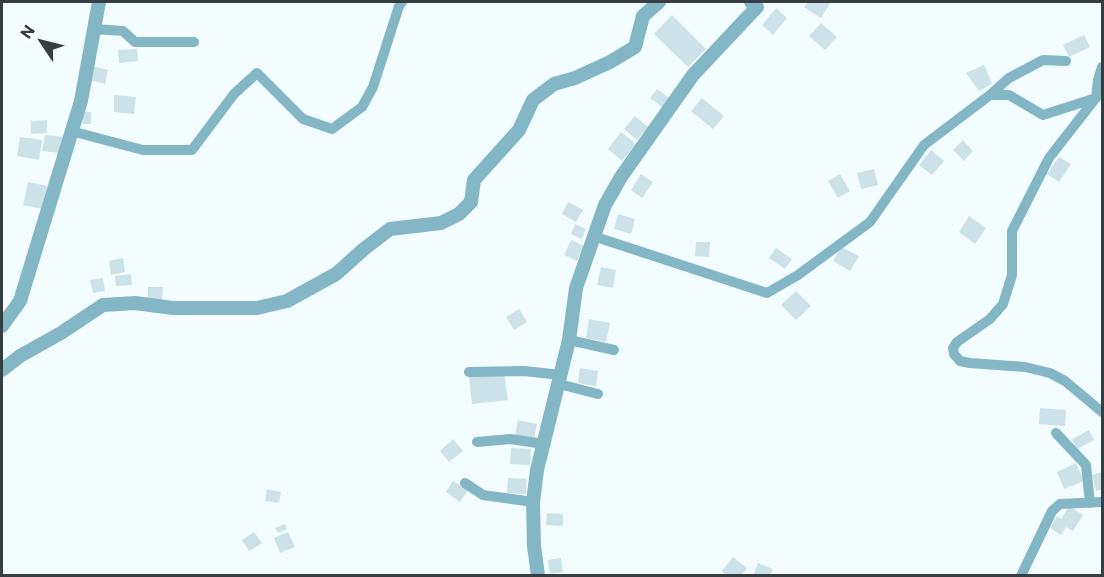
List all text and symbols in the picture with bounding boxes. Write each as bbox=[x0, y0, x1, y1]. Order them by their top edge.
north arrow bbox=[12, 12, 72, 72]
text: N bbox=[16, 21, 38, 42]

